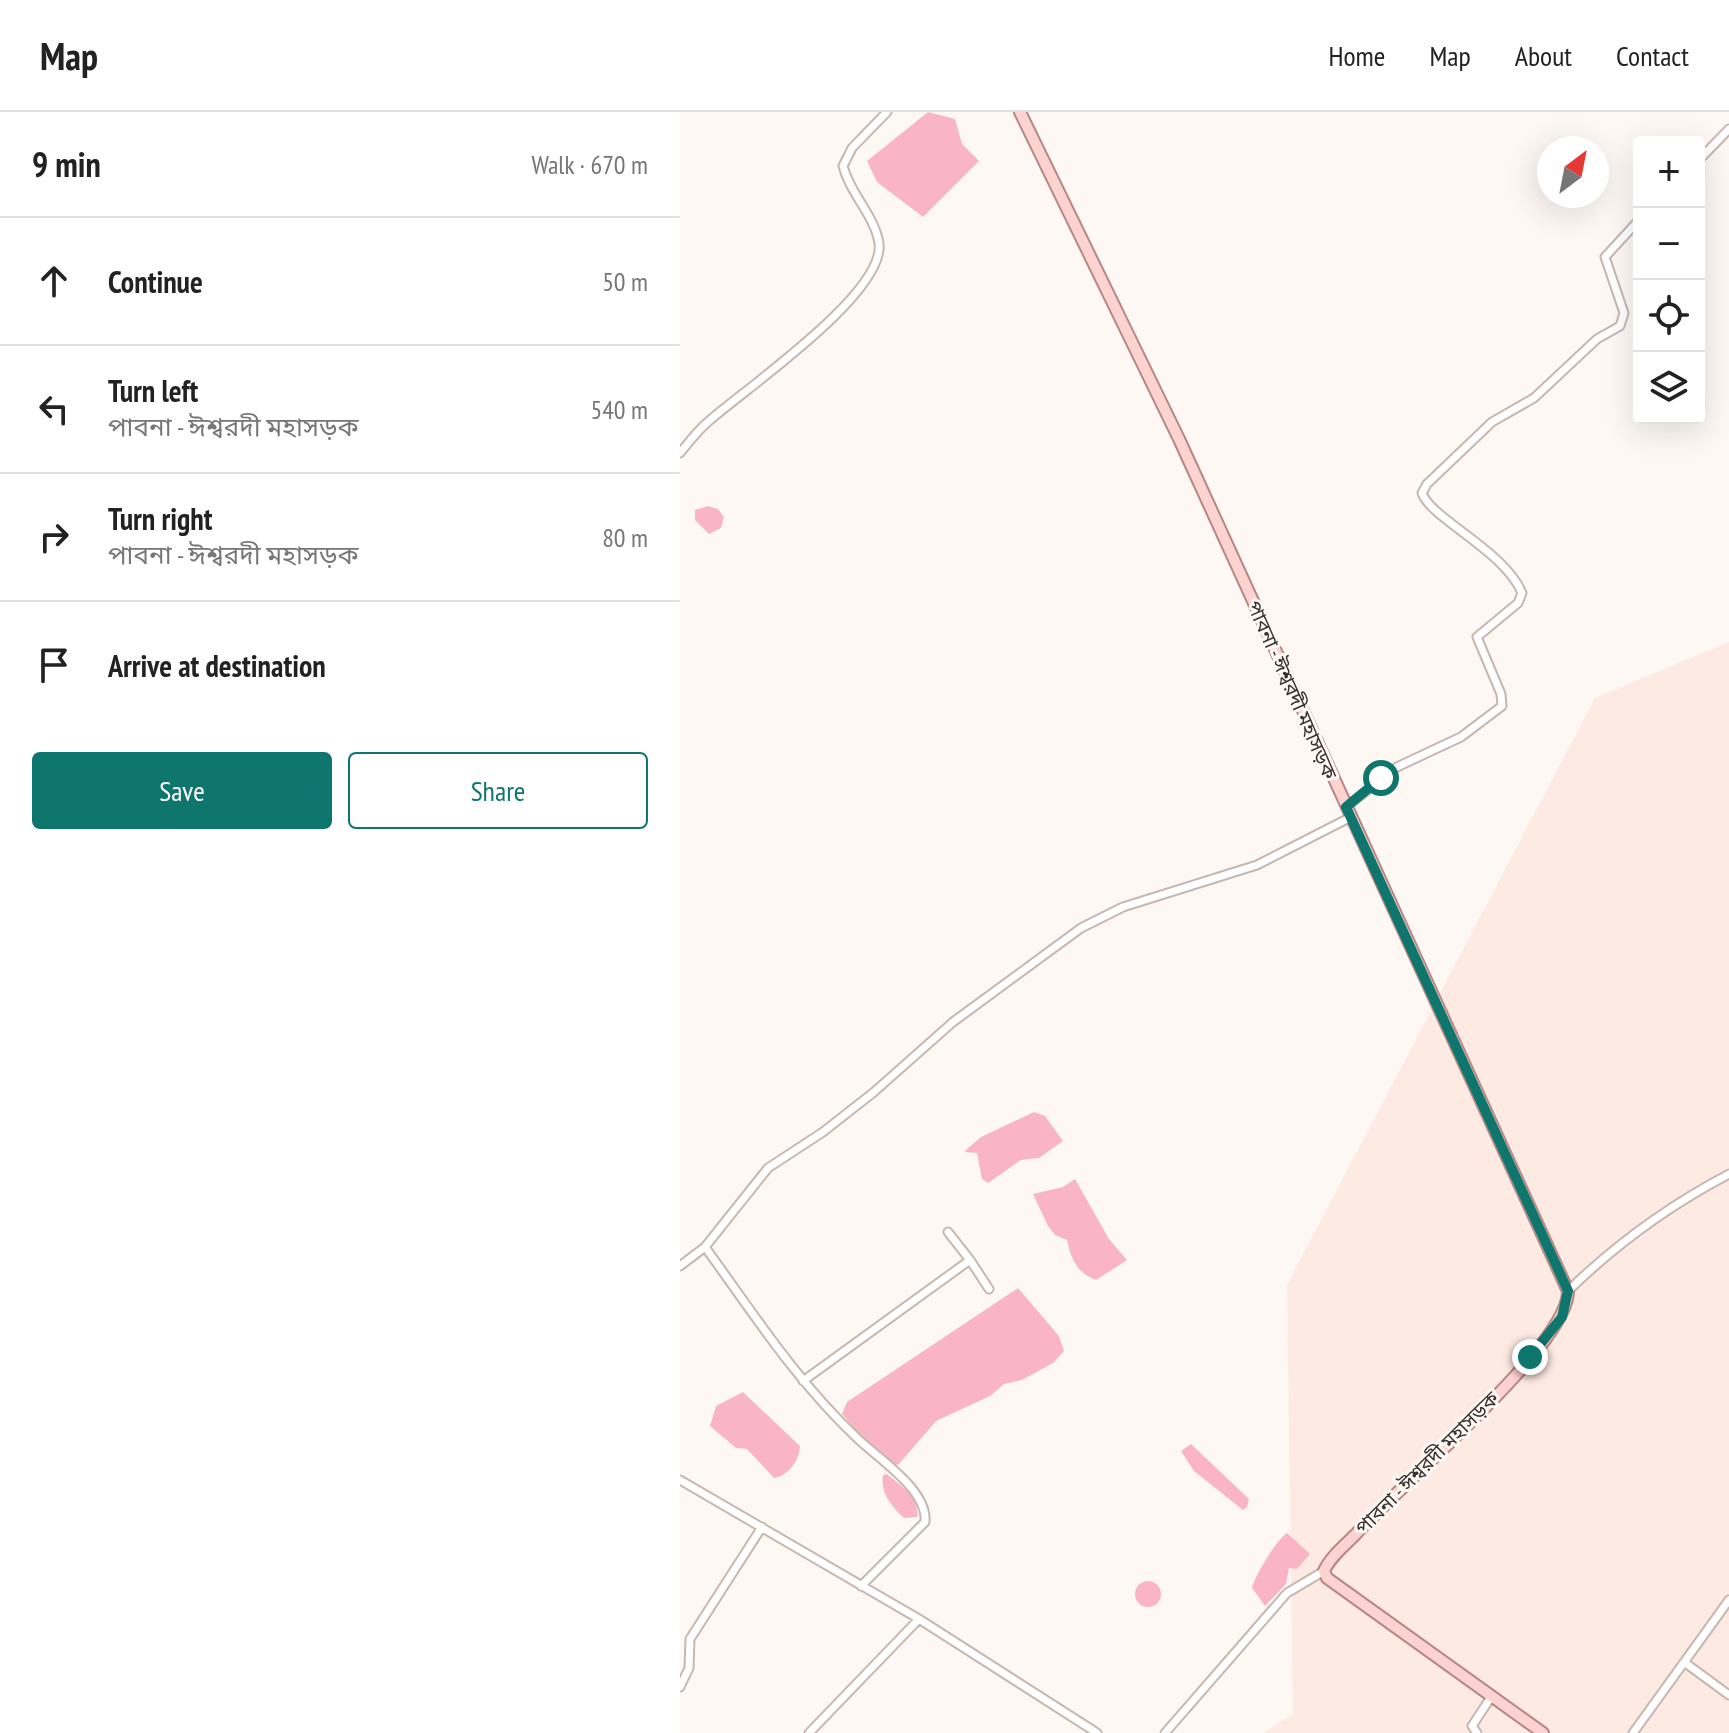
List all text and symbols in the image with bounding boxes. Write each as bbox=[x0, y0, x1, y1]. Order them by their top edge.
text: Map bbox=[40, 31, 98, 80]
text: Home bbox=[1329, 37, 1385, 74]
text: Map bbox=[1429, 37, 1471, 74]
text: About bbox=[1515, 37, 1572, 74]
text: Contact bbox=[1616, 37, 1689, 74]
north arrow bbox=[1537, 136, 1609, 208]
map controls bbox=[1633, 136, 1705, 424]
button: + bbox=[1633, 136, 1705, 208]
text: 9 min bbox=[32, 142, 101, 186]
text: Walk · 670 m bbox=[531, 148, 648, 181]
button: − bbox=[1633, 208, 1705, 280]
icon: ahead bbox=[32, 259, 76, 303]
text: Continue bbox=[108, 262, 203, 301]
text: 50 m bbox=[602, 265, 648, 298]
button: locate bbox=[1633, 280, 1705, 352]
button: layers bbox=[1633, 352, 1705, 424]
text: Turn left bbox=[108, 371, 198, 410]
icon: left bbox=[32, 387, 76, 431]
text: 540 m bbox=[590, 393, 648, 426]
text: পাবনা - ঈশ্বরদী মহাসড়ক bbox=[108, 410, 359, 443]
text: Turn right bbox=[108, 499, 212, 538]
icon: right bbox=[32, 515, 76, 559]
text: 80 m bbox=[602, 521, 648, 554]
text: পাবনা - ঈশ্বরদী মহাসড়ক bbox=[108, 538, 359, 571]
street label: পাবনা - ঈশ্বরদী মহাসড়ক bbox=[1241, 597, 1343, 784]
icon: arrive bbox=[32, 643, 76, 687]
text: Arrive at destination bbox=[108, 646, 326, 685]
button: Save bbox=[32, 752, 332, 829]
button: Share bbox=[348, 752, 648, 829]
route start bbox=[1363, 760, 1399, 796]
route end bbox=[1512, 1339, 1548, 1375]
street label: পাবনা - ঈশ্বরদী মহাসড়ক bbox=[1350, 1385, 1505, 1540]

